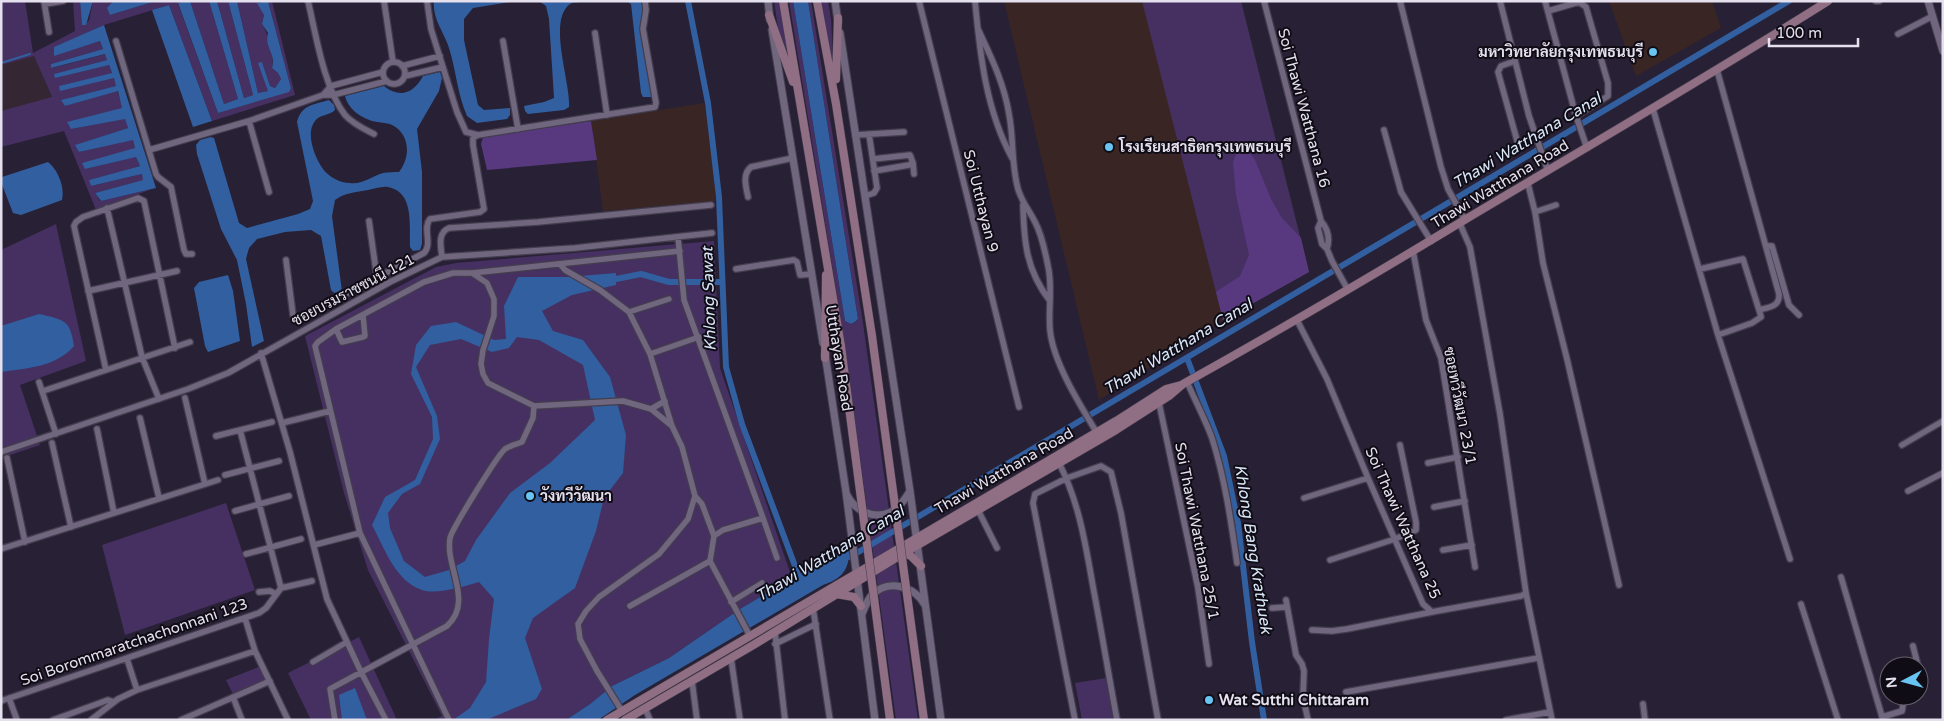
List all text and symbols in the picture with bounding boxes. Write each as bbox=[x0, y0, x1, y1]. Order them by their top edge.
scale bar bbox=[1769, 15, 1858, 47]
text: 100 m bbox=[1776, 24, 1822, 42]
street label: Soi Thawi Watthana 16 bbox=[1274, 26, 1334, 190]
place label: มหาวิทยาลัยกรุงเทพธนบุรี bbox=[1478, 42, 1644, 63]
marker: มหาวิทยาลัยกรุงเทพธนบุรี bbox=[1647, 46, 1659, 58]
water label: Thawi Watthana Canal bbox=[1449, 88, 1607, 193]
place label: โรงเรียนสาธิตกรุงเทพธนบุรี bbox=[1118, 136, 1292, 158]
street label: Thawi Watthana Road bbox=[1428, 136, 1572, 232]
marker: โรงเรียนสาธิตกรุงเทพธนบุรี bbox=[1103, 141, 1115, 153]
street label: Soi Utthayan 9 bbox=[960, 148, 1002, 254]
water label: Khlong Sawat bbox=[697, 245, 721, 352]
street label: ซอยบรมราชชนนี 121 bbox=[288, 249, 418, 330]
water label: Thawi Watthana Canal bbox=[1100, 294, 1258, 399]
street label: Utthayan Road bbox=[822, 304, 856, 412]
street label: ซอยทวีวัฒนา 23/1 bbox=[1440, 345, 1481, 467]
street label: Thawi Watthana Road bbox=[932, 424, 1076, 518]
street label: Soi Thawi Watthana 25/1 bbox=[1171, 441, 1223, 621]
street label: Soi Thawi Watthana 25 bbox=[1361, 444, 1445, 602]
water label: Khlong Bang Krathuek bbox=[1230, 463, 1276, 636]
place label: วังทวีวัฒนา bbox=[540, 486, 612, 505]
marker: วังทวีวัฒนา bbox=[524, 490, 536, 502]
water label: Thawi Watthana Canal bbox=[752, 501, 910, 606]
street label: Soi Borommaratchachonnani 123 bbox=[18, 595, 250, 689]
north arrow bbox=[1879, 656, 1929, 706]
text: N bbox=[1883, 676, 1901, 689]
place label: Wat Sutthi Chittaram bbox=[1219, 691, 1369, 709]
marker: Wat Sutthi Chittaram bbox=[1203, 694, 1215, 706]

